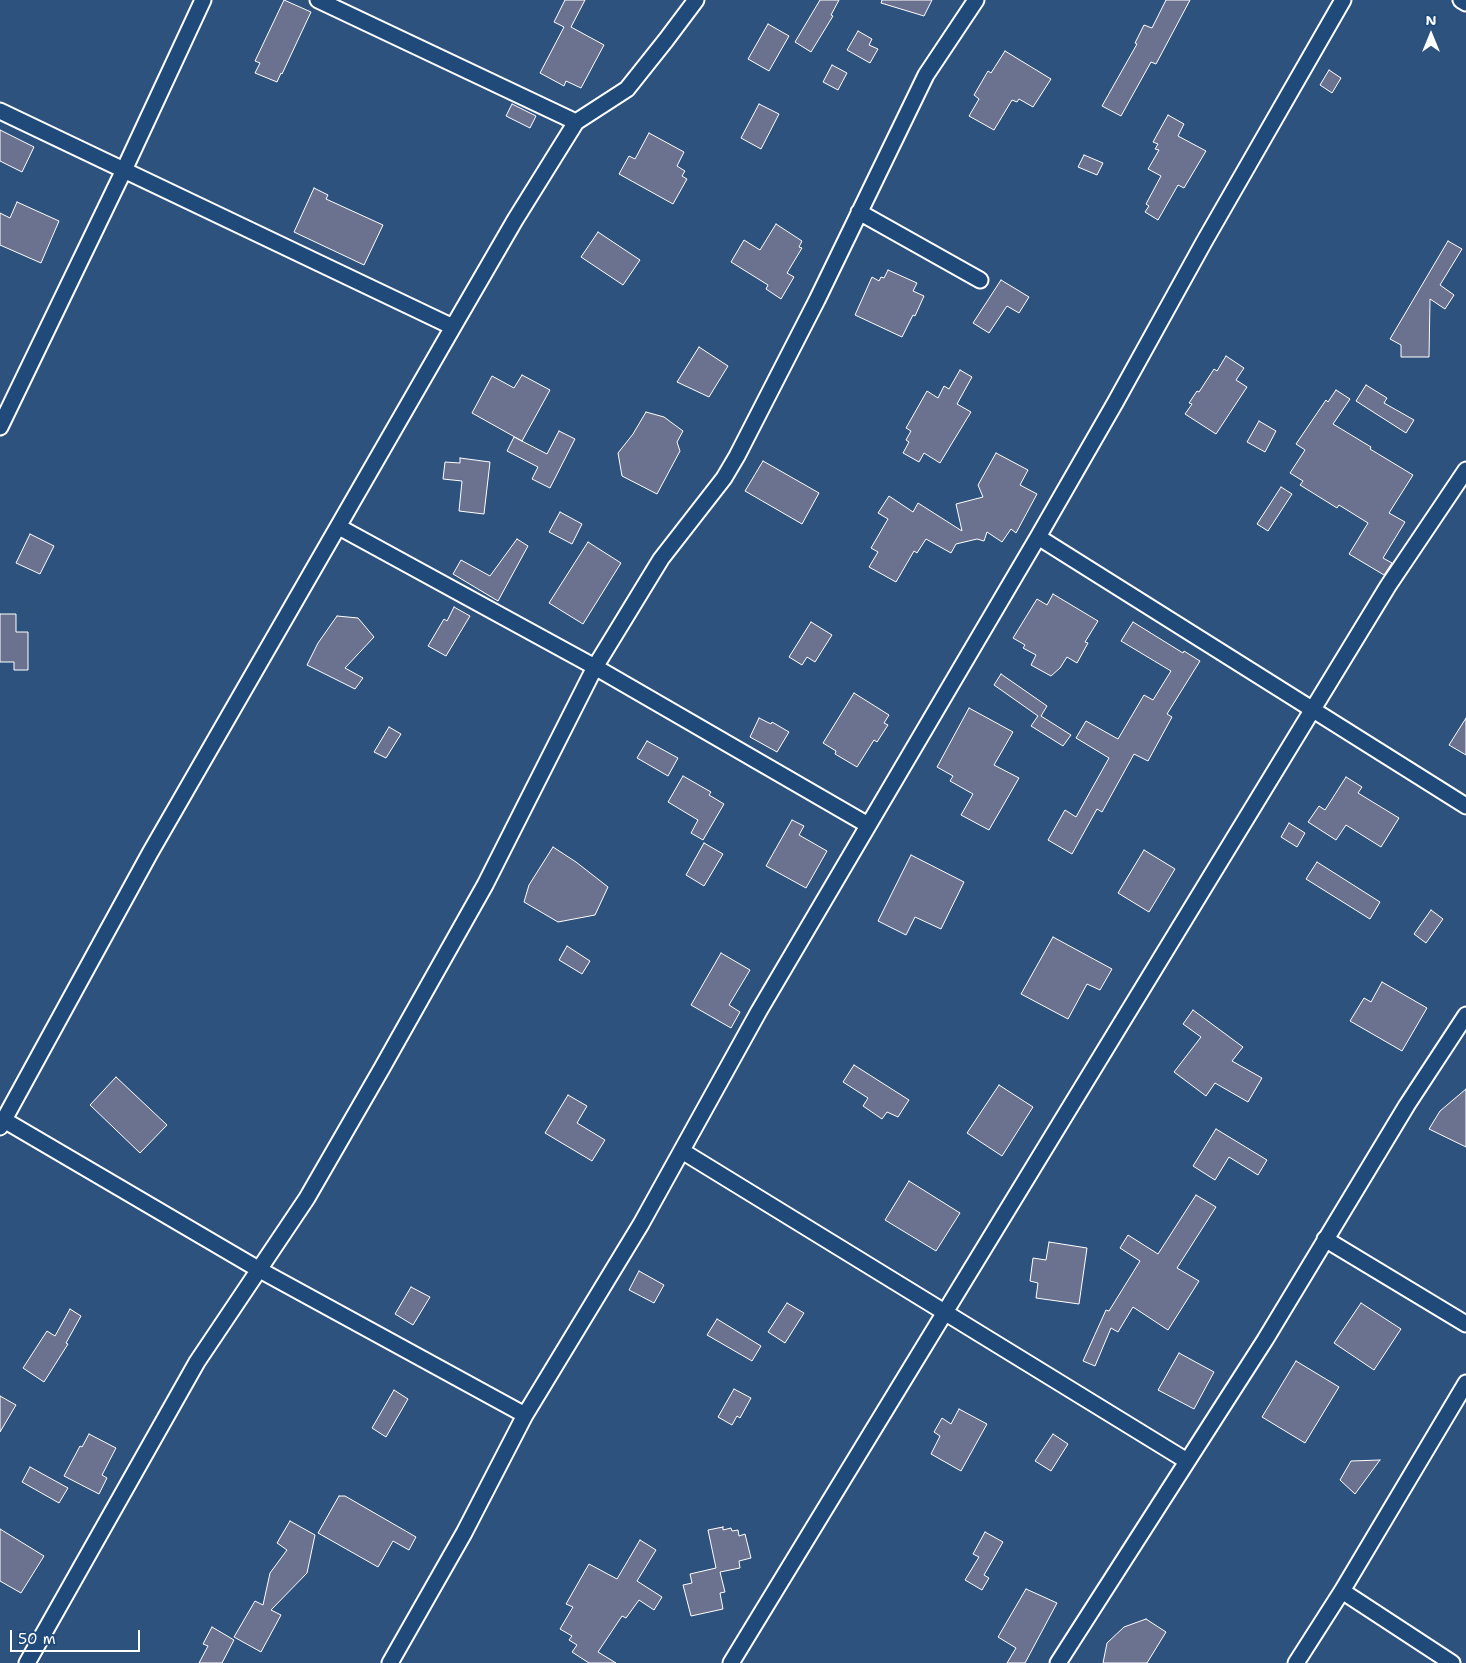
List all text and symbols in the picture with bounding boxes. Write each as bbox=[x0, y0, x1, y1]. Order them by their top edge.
north arrow bbox=[1406, 10, 1456, 60]
text: N bbox=[1425, 11, 1437, 29]
scale bar bbox=[12, 1620, 142, 1652]
text: 50 m bbox=[18, 1629, 56, 1649]

